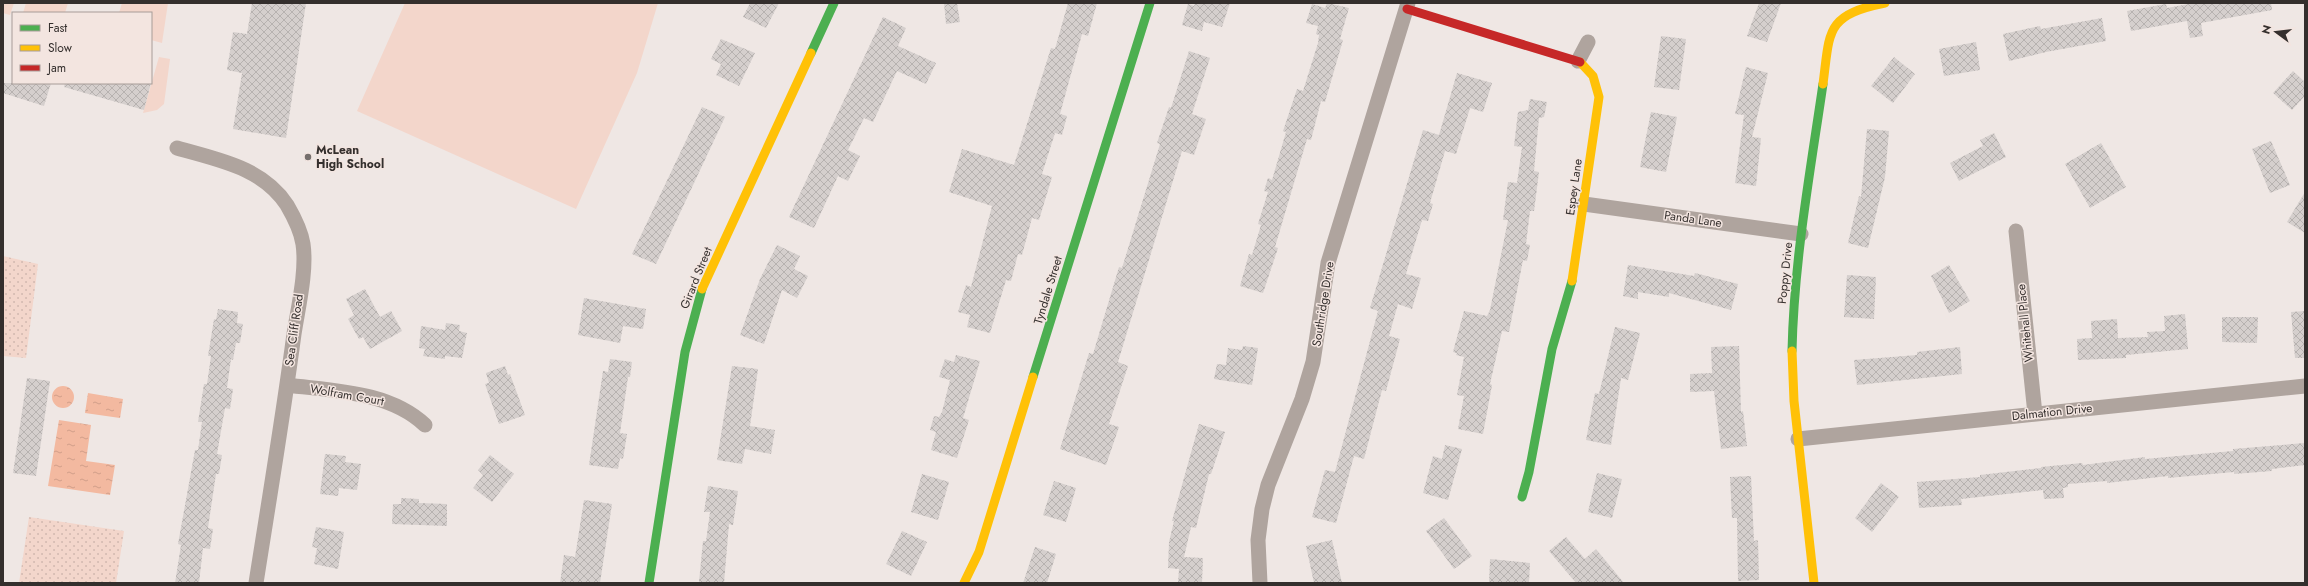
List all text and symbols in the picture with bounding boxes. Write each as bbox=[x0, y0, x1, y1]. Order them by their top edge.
legend bbox=[12, 12, 152, 84]
north arrow bbox=[2256, 12, 2296, 52]
text: Fast bbox=[48, 19, 67, 37]
text: N bbox=[2257, 23, 2275, 36]
text: Slow bbox=[48, 39, 73, 57]
text: Jam bbox=[46, 59, 66, 77]
place label: McLean High School bbox=[316, 141, 384, 173]
marker: McLean High School bbox=[303, 152, 313, 162]
street label: Espey Lane bbox=[1561, 158, 1587, 216]
street label: Panda Lane bbox=[1663, 206, 1723, 232]
street label: Poppy Drive bbox=[1773, 241, 1797, 305]
street label: Girard Street bbox=[675, 244, 717, 312]
street label: Tyndale Street bbox=[1029, 254, 1067, 326]
street label: Southridge Drive bbox=[1307, 260, 1339, 348]
street label: Whitehall Place bbox=[2012, 283, 2038, 363]
street label: Sea Cliff Road bbox=[280, 293, 308, 367]
street label: Wolfram Court bbox=[309, 380, 385, 410]
street label: Dalmation Drive bbox=[2011, 399, 2093, 425]

